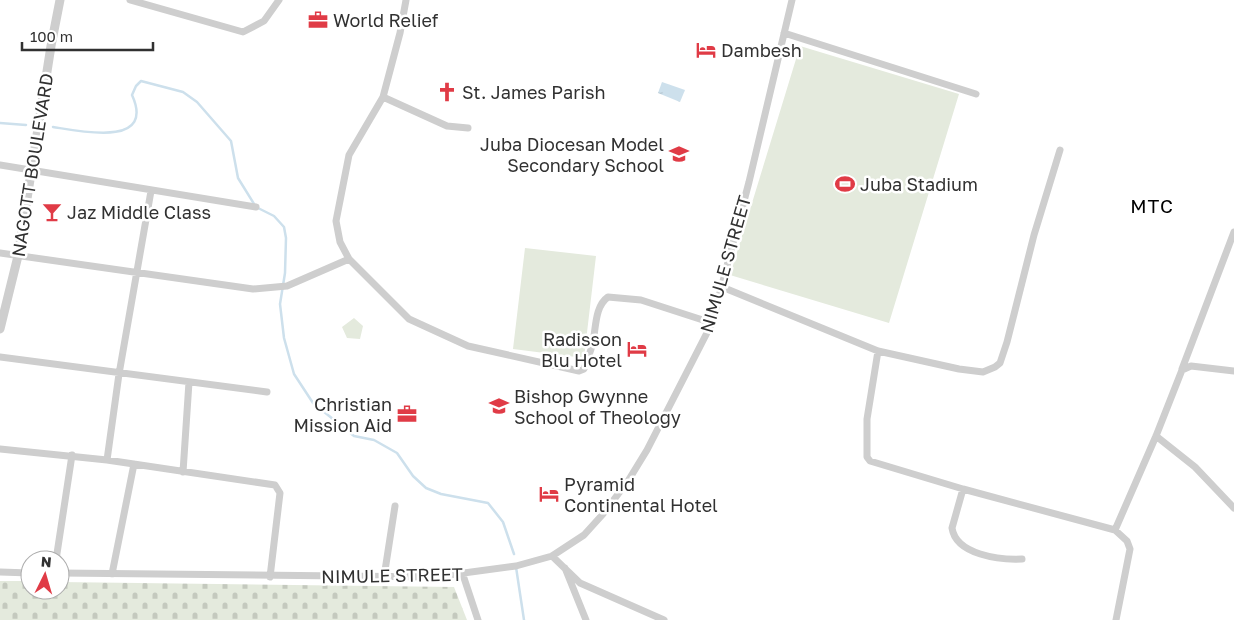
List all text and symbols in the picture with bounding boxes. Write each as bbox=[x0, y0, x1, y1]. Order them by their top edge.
office icon: World Relief bbox=[307, 9, 329, 31]
place label: World Relief bbox=[333, 9, 439, 31]
scale bar bbox=[22, 20, 154, 52]
text: 100 m bbox=[30, 27, 73, 45]
hotel icon: Dambesh bbox=[695, 39, 717, 61]
place label: Dambesh bbox=[721, 39, 802, 61]
street label: NAGOTT BOULEVARD bbox=[7, 72, 57, 258]
church icon: St. James Parish bbox=[436, 81, 458, 103]
place label: St. James Parish bbox=[462, 81, 606, 103]
place label: Juba Diocesan Model Secondary School bbox=[480, 133, 664, 176]
school or university icon: Juba Diocesan Model Secondary School bbox=[668, 143, 690, 165]
sports icon: Juba Stadium bbox=[834, 173, 856, 195]
place label: Juba Stadium bbox=[860, 173, 978, 195]
street label: NIMULE STREET bbox=[695, 193, 755, 335]
district label: MTC bbox=[1130, 194, 1174, 217]
bar icon: Jaz Middle Class bbox=[41, 201, 63, 223]
place label: Jaz Middle Class bbox=[67, 201, 211, 223]
place label: Radisson Blu Hotel bbox=[541, 328, 622, 371]
hotel icon: Radisson Blu Hotel bbox=[626, 338, 648, 360]
place label: Bishop Gwynne School of Theology bbox=[514, 385, 681, 428]
place label: Christian Mission Aid bbox=[293, 393, 392, 436]
school or university icon: Bishop Gwynne School of Theology bbox=[488, 395, 510, 417]
office icon: Christian Mission Aid bbox=[396, 403, 418, 425]
place label: Pyramid Continental Hotel bbox=[564, 473, 718, 516]
hotel icon: Pyramid Continental Hotel bbox=[538, 483, 560, 505]
north arrow bbox=[20, 550, 70, 600]
text: N bbox=[40, 553, 52, 570]
street label: NIMULE STREET bbox=[321, 563, 463, 587]

